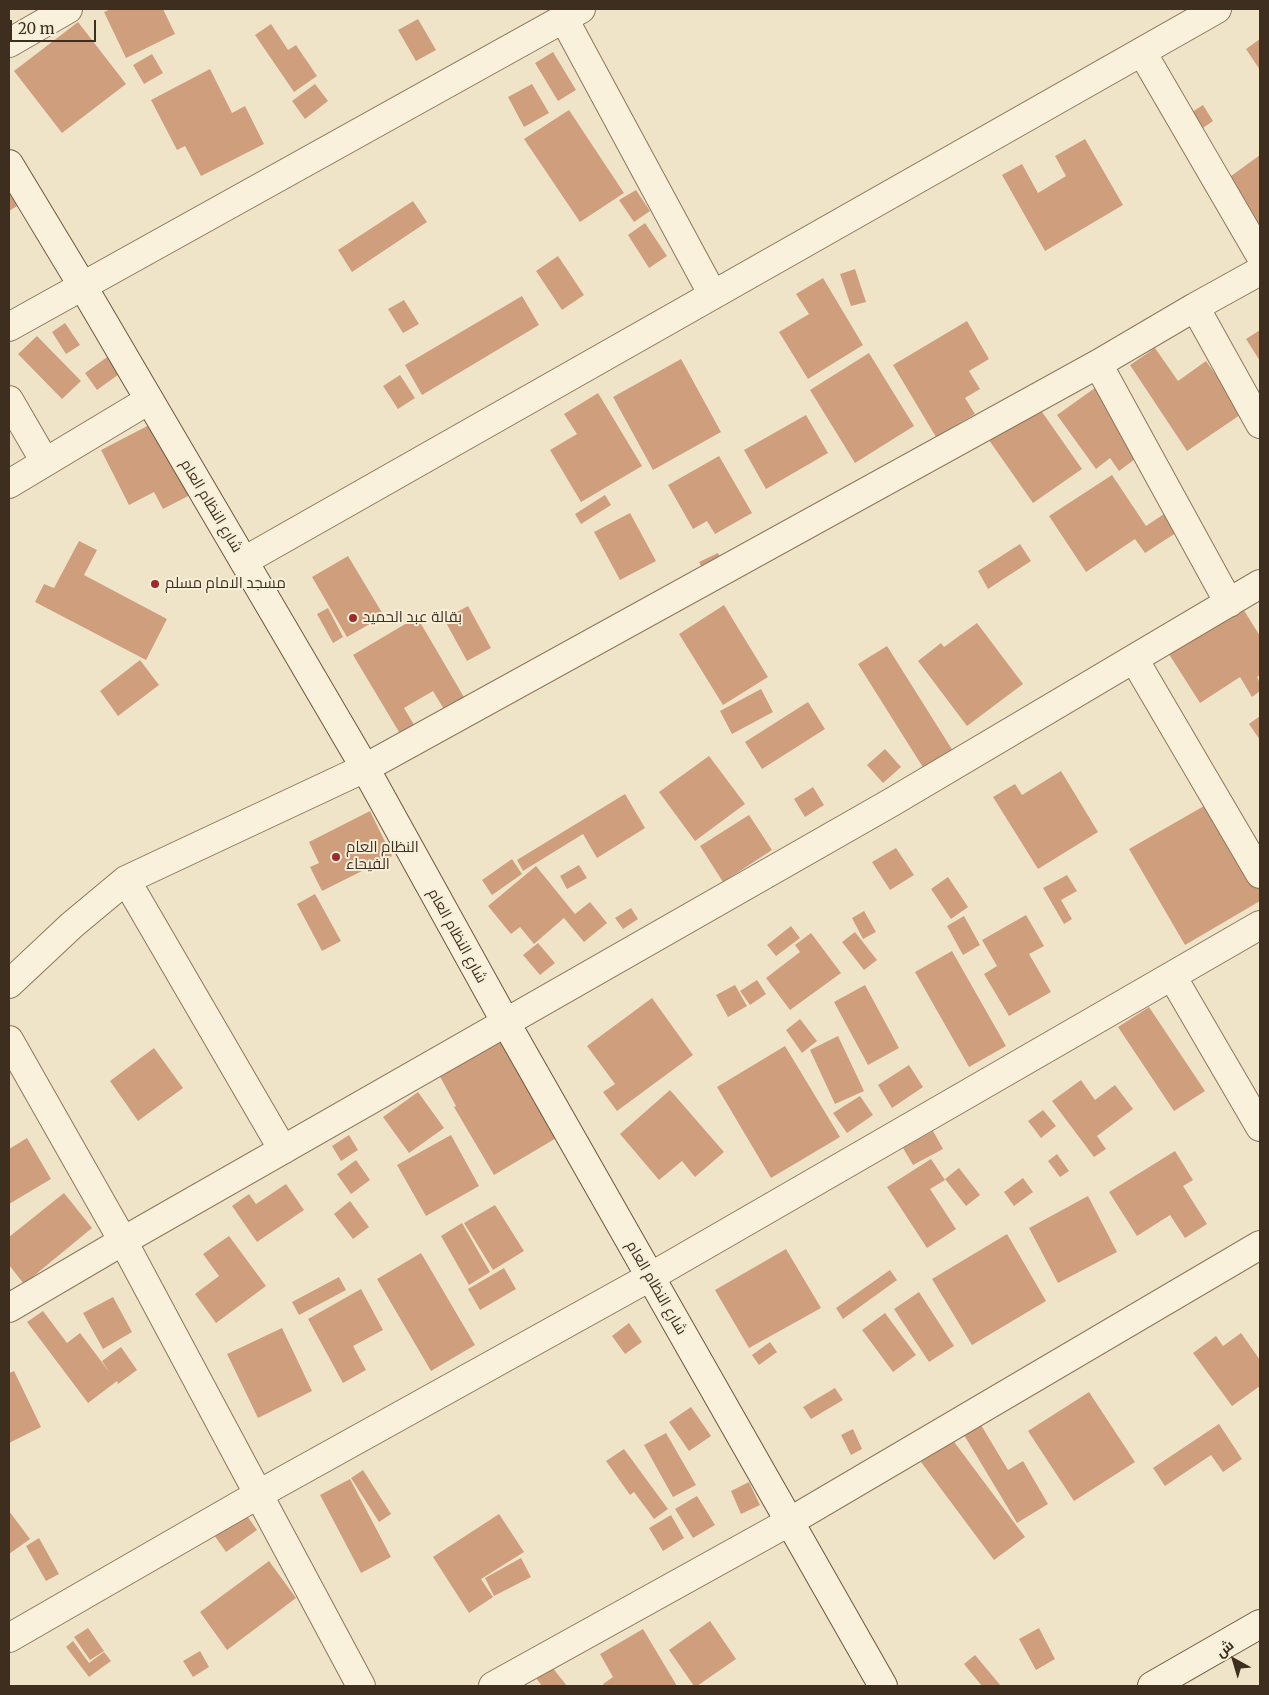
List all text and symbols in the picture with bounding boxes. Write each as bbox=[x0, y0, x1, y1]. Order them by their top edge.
scale bar bbox=[12, 10, 99, 42]
text: 20 m bbox=[18, 19, 55, 38]
street label: شارع النظام العام bbox=[176, 456, 246, 556]
place label: مسجد الامام مسلم bbox=[165, 575, 286, 593]
marker: مسجد الامام مسلم bbox=[149, 578, 161, 590]
place label: بقالة عبد الحميد bbox=[363, 609, 462, 627]
marker: بقالة عبد الحميد bbox=[347, 612, 359, 624]
place label: النظام العام الفيحاء bbox=[346, 839, 419, 874]
marker: النظام العام الفيحاء bbox=[330, 851, 342, 863]
street label: شارع النظام العام bbox=[424, 886, 490, 986]
street label: شارع النظام العام bbox=[622, 1238, 690, 1338]
north arrow bbox=[1209, 1635, 1259, 1685]
text: ش bbox=[1212, 1636, 1237, 1661]

